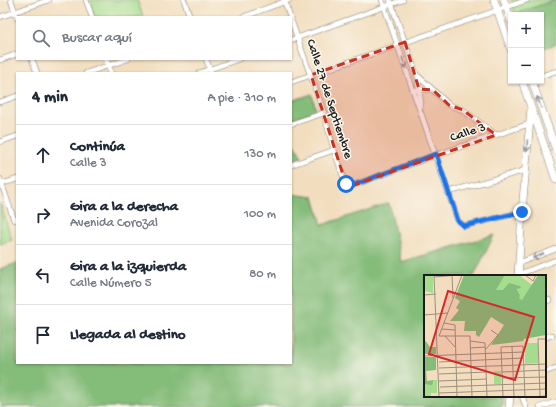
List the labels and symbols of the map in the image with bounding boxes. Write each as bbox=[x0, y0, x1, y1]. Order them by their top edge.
street label: Calle 27 de Septiembre bbox=[303, 37, 355, 161]
one-way arrow bbox=[401, 57, 408, 70]
one-way arrow bbox=[535, 97, 543, 109]
street label: Calle 3 bbox=[448, 120, 488, 146]
one-way arrow bbox=[524, 139, 531, 152]
route start bbox=[337, 175, 355, 193]
route end bbox=[513, 203, 531, 221]
one-way arrow bbox=[532, 252, 544, 260]
inset map bbox=[424, 275, 546, 397]

